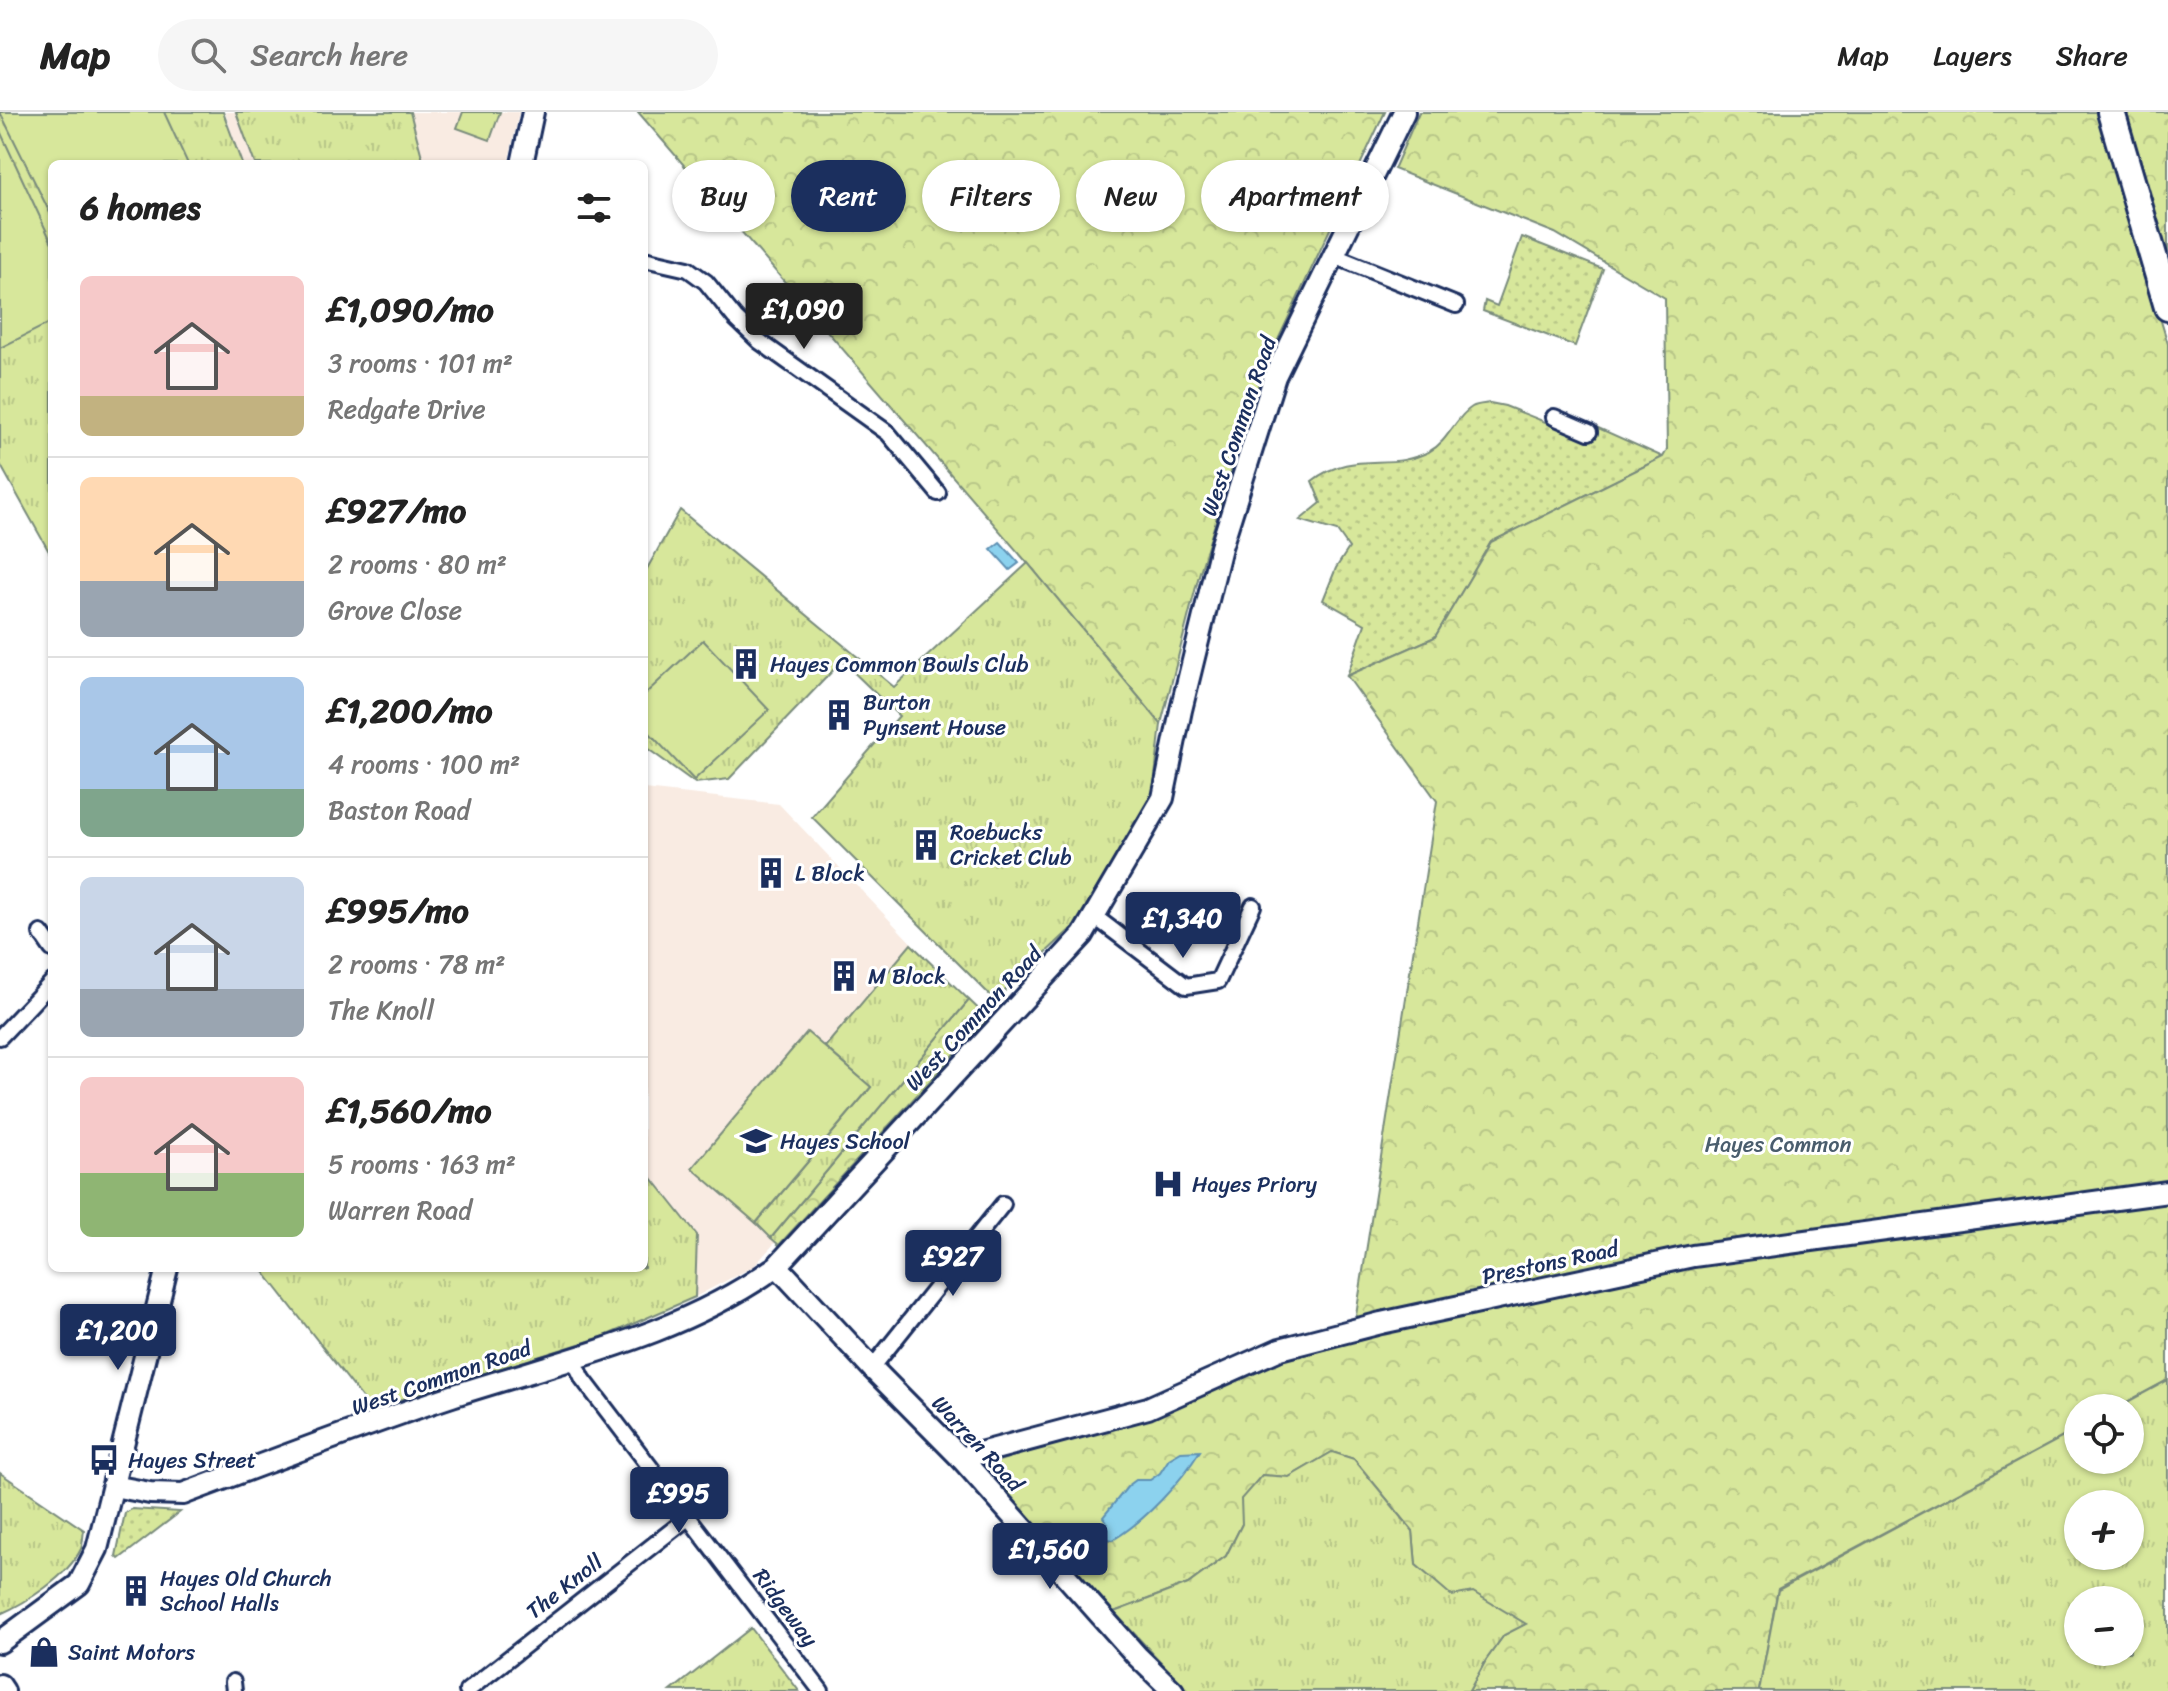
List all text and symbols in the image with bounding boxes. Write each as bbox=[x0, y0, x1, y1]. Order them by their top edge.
search box bbox=[158, 19, 718, 91]
text: Map bbox=[40, 22, 110, 89]
text: Search here bbox=[250, 28, 408, 82]
text: Map bbox=[1837, 31, 1889, 80]
text: Layers bbox=[1933, 31, 2012, 80]
text: Share bbox=[2056, 31, 2128, 80]
icon: search bbox=[186, 33, 230, 77]
chip: Buy bbox=[672, 160, 775, 232]
chip: Rent bbox=[791, 160, 906, 232]
chip: Filters bbox=[922, 160, 1060, 232]
chip: New bbox=[1076, 160, 1185, 232]
chip: Apartment bbox=[1201, 160, 1389, 232]
text: 6 homes bbox=[80, 178, 201, 238]
icon: filters bbox=[572, 186, 616, 230]
text: £1,090/mo bbox=[328, 280, 494, 340]
pin: £1,090 bbox=[739, 283, 869, 351]
text: £1,090 bbox=[764, 286, 844, 332]
icon: home bbox=[144, 308, 240, 404]
street label: West Common Road bbox=[1189, 330, 1288, 521]
text: 3 rooms · 101 m² bbox=[328, 340, 513, 386]
text: Redgate Drive bbox=[328, 386, 486, 432]
text: £927/mo bbox=[328, 481, 466, 541]
icon: home bbox=[144, 509, 240, 605]
text: 2 rooms · 80 m² bbox=[328, 541, 507, 587]
text: Grove Close bbox=[328, 587, 462, 633]
place label: Hayes Common Bowls Club bbox=[770, 645, 1029, 684]
building icon: Hayes Common Bowls Club bbox=[729, 647, 763, 681]
text: £1,200/mo bbox=[328, 681, 493, 741]
place label: Burton Pynsent House bbox=[863, 683, 1006, 747]
building icon: Burton Pynsent House bbox=[822, 698, 856, 732]
icon: home bbox=[144, 709, 240, 805]
text: 4 rooms · 100 m² bbox=[328, 741, 520, 787]
text: Baston Road bbox=[328, 787, 470, 833]
place label: Roebucks Cricket Club bbox=[950, 813, 1072, 877]
building icon: Roebucks Cricket Club bbox=[909, 828, 943, 862]
place label: L Block bbox=[795, 854, 865, 893]
building icon: L Block bbox=[754, 856, 788, 890]
text: £995/mo bbox=[328, 881, 469, 941]
pin: £1,340 bbox=[1118, 892, 1248, 960]
text: £1,340 bbox=[1144, 895, 1222, 941]
icon: home bbox=[144, 909, 240, 1005]
street label: West Common Road bbox=[895, 935, 1053, 1100]
text: 2 rooms · 78 m² bbox=[328, 941, 505, 987]
place label: M Block bbox=[868, 957, 946, 996]
building icon: M Block bbox=[827, 959, 861, 993]
text: The Knoll bbox=[328, 987, 434, 1033]
text: £1,560/mo bbox=[328, 1081, 492, 1141]
icon: home bbox=[144, 1109, 240, 1205]
place label: Hayes School bbox=[780, 1122, 911, 1161]
school or university icon: Hayes School bbox=[739, 1124, 773, 1158]
park label: Hayes Common bbox=[1705, 1125, 1851, 1164]
text: 5 rooms · 163 m² bbox=[328, 1141, 516, 1187]
place label: Hayes Priory bbox=[1192, 1165, 1317, 1204]
hospital icon: Hayes Priory bbox=[1151, 1167, 1185, 1201]
text: Warren Road bbox=[328, 1187, 472, 1233]
street label: Prestons Road bbox=[1478, 1229, 1623, 1296]
pin: £927 bbox=[906, 1230, 1000, 1298]
text: £927 bbox=[923, 1233, 983, 1279]
pin: £1,200 bbox=[53, 1304, 183, 1372]
text: £1,200 bbox=[78, 1307, 158, 1353]
street label: West Common Road bbox=[346, 1328, 538, 1427]
street label: Warren Road bbox=[922, 1385, 1034, 1502]
map controls bbox=[2064, 1394, 2144, 1666]
button: locate bbox=[2064, 1394, 2144, 1474]
place label: Hayes Street bbox=[128, 1441, 257, 1480]
bus stop icon: Hayes Street bbox=[87, 1443, 121, 1477]
pin: £995 bbox=[632, 1467, 726, 1535]
text: £995 bbox=[648, 1470, 710, 1516]
button: + bbox=[2064, 1490, 2144, 1570]
pin: £1,560 bbox=[985, 1523, 1115, 1591]
text: £1,560 bbox=[1010, 1526, 1090, 1572]
street label: The Knoll bbox=[517, 1543, 612, 1629]
place label: Hayes Old Church School Halls bbox=[160, 1559, 332, 1623]
street label: Ridgeway bbox=[743, 1559, 829, 1656]
building icon: Hayes Old Church School Halls bbox=[119, 1574, 153, 1608]
button: − bbox=[2064, 1586, 2144, 1666]
place label: Saint Motors bbox=[68, 1633, 196, 1672]
shop icon: Saint Motors bbox=[27, 1635, 61, 1669]

